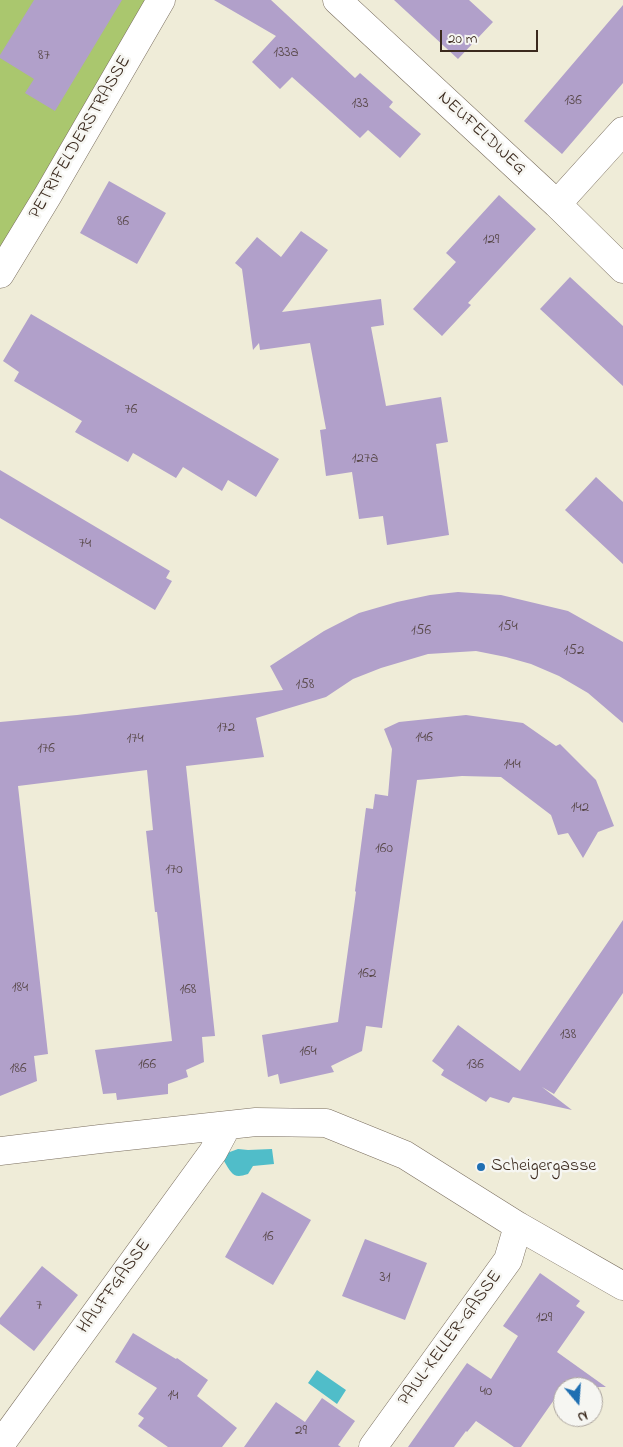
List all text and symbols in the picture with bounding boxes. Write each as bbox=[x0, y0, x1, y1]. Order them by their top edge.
scale bar bbox=[443, 20, 540, 52]
text: 20 m bbox=[448, 28, 477, 50]
house number: 133a bbox=[273, 45, 299, 63]
house number: 87 bbox=[38, 48, 50, 66]
street label: PETRIFELDERSTRASSE bbox=[25, 52, 137, 224]
street label: NEUFELDWEG bbox=[432, 88, 530, 180]
house number: 136 bbox=[564, 93, 582, 111]
house number: 133 bbox=[351, 96, 369, 114]
house number: 86 bbox=[117, 214, 129, 232]
house number: 129 bbox=[483, 232, 499, 250]
house number: 76 bbox=[125, 402, 137, 420]
house number: 127a bbox=[352, 451, 378, 469]
house number: 74 bbox=[79, 536, 91, 554]
house number: 154 bbox=[498, 619, 518, 637]
house number: 156 bbox=[411, 623, 431, 641]
house number: 152 bbox=[564, 643, 584, 661]
house number: 158 bbox=[296, 677, 314, 695]
house number: 172 bbox=[217, 720, 235, 738]
house number: 146 bbox=[415, 730, 433, 748]
house number: 174 bbox=[126, 731, 144, 749]
house number: 176 bbox=[37, 741, 55, 759]
house number: 144 bbox=[503, 757, 521, 775]
house number: 142 bbox=[571, 800, 589, 818]
house number: 160 bbox=[375, 841, 393, 859]
house number: 170 bbox=[165, 862, 183, 880]
house number: 162 bbox=[358, 966, 376, 984]
house number: 184 bbox=[12, 980, 28, 998]
house number: 168 bbox=[180, 982, 196, 1000]
house number: 138 bbox=[560, 1027, 576, 1045]
house number: 164 bbox=[299, 1044, 317, 1062]
house number: 166 bbox=[138, 1057, 156, 1075]
house number: 136 bbox=[466, 1057, 484, 1075]
house number: 186 bbox=[10, 1061, 26, 1079]
place label: Scheigergasse bbox=[491, 1156, 596, 1178]
marker: Scheigergasse bbox=[475, 1161, 487, 1173]
house number: 16 bbox=[262, 1229, 274, 1247]
street label: HAUFFGASSE bbox=[74, 1236, 156, 1338]
street label: PAUL-KELLER-GASSE bbox=[395, 1267, 507, 1411]
house number: 31 bbox=[380, 1270, 390, 1288]
house number: 7 bbox=[36, 1298, 42, 1316]
house number: 129 bbox=[536, 1310, 552, 1328]
north arrow bbox=[553, 1377, 603, 1427]
house number: 40 bbox=[480, 1384, 492, 1402]
house number: 14 bbox=[168, 1388, 178, 1406]
text: N bbox=[575, 1404, 590, 1427]
house number: 29 bbox=[295, 1423, 307, 1441]

